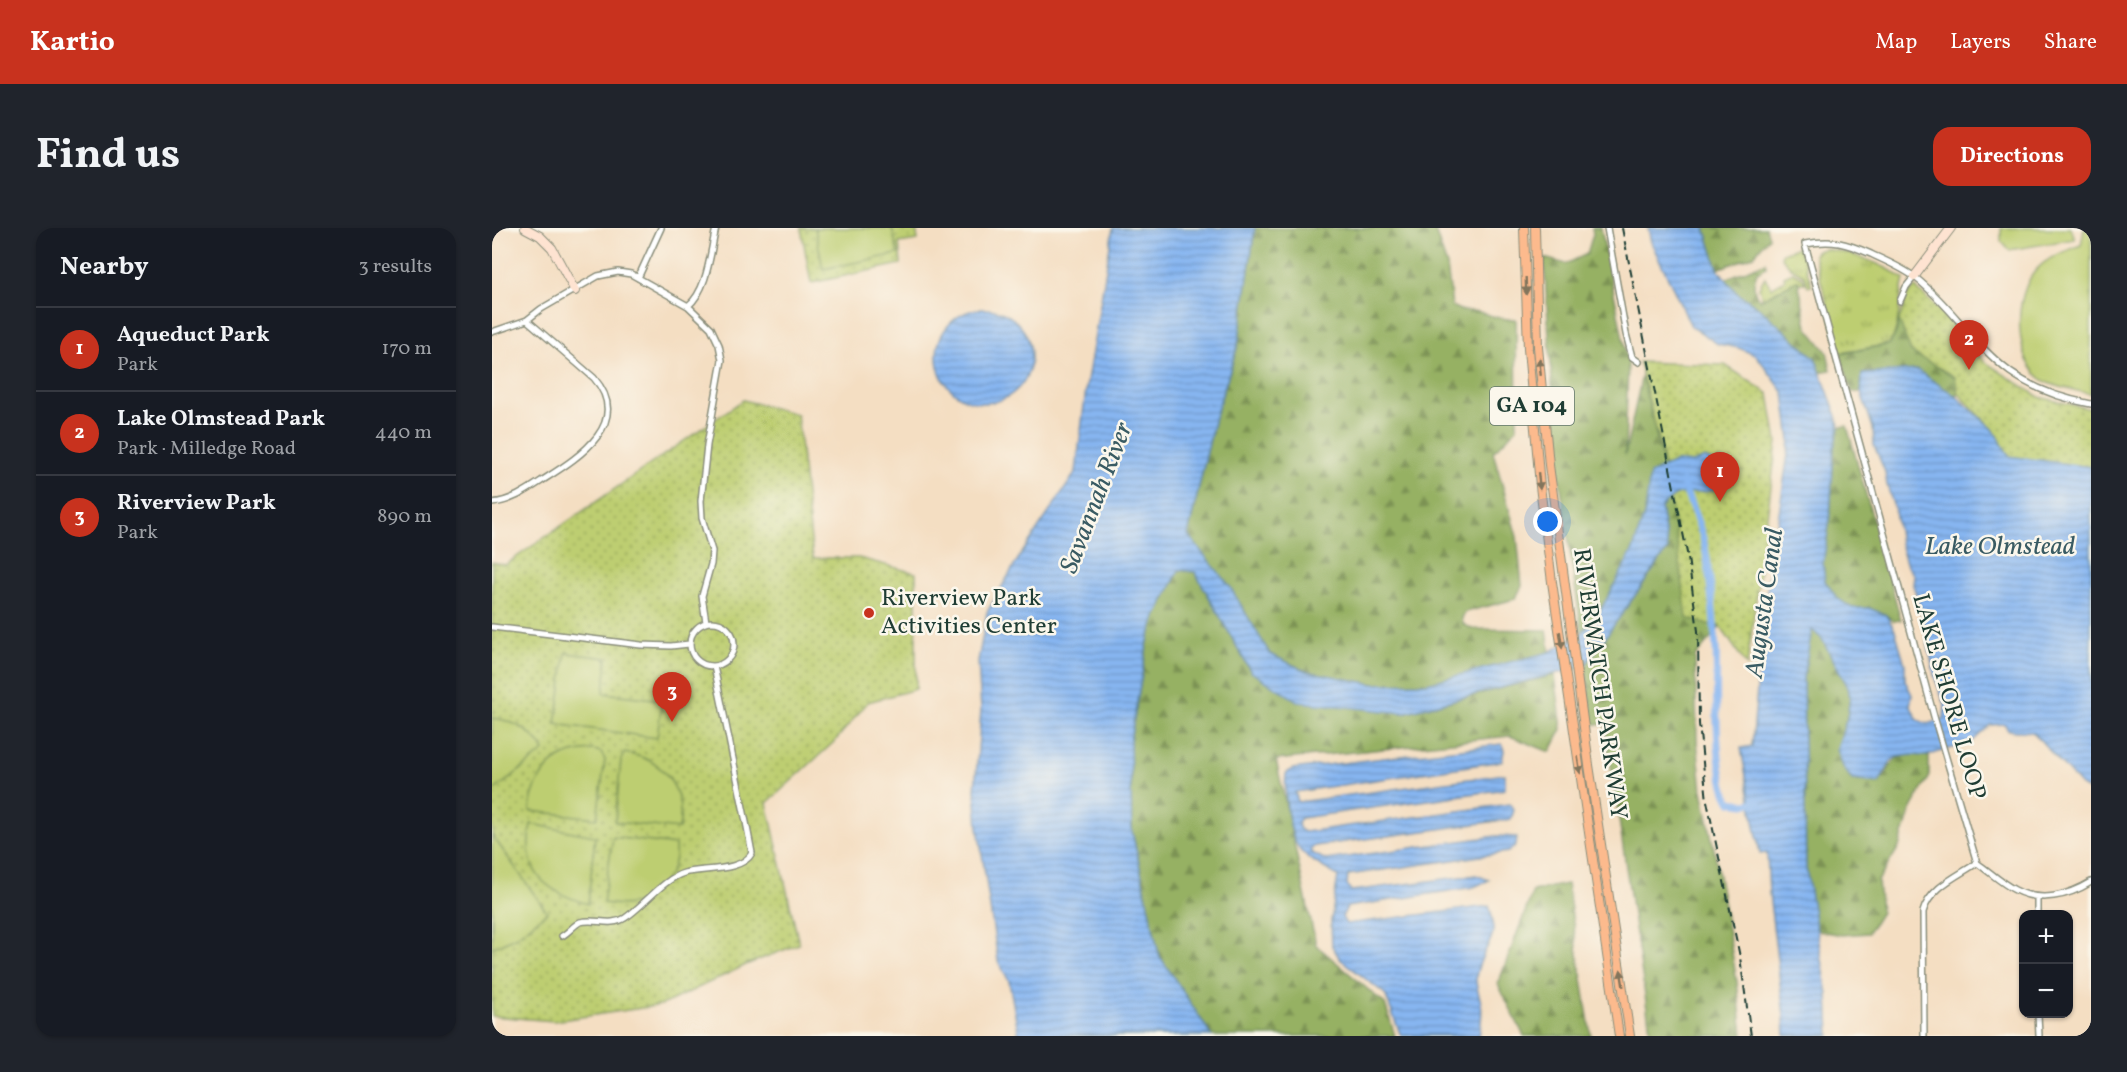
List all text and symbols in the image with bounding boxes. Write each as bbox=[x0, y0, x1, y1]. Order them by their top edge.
text: Kartio bbox=[30, 23, 115, 62]
text: Map bbox=[1875, 28, 1917, 57]
text: Layers bbox=[1950, 28, 2011, 57]
text: Share bbox=[2044, 28, 2097, 57]
text: Find us bbox=[36, 127, 180, 186]
button: Directions bbox=[1933, 127, 2091, 186]
text: Nearby bbox=[60, 249, 149, 285]
text: 3 results bbox=[358, 253, 432, 281]
one-way arrow bbox=[1521, 277, 1530, 296]
text: Aqueduct Park bbox=[117, 320, 270, 351]
pin: 2 bbox=[1950, 320, 1988, 370]
text: 1 bbox=[75, 335, 84, 363]
text: 170 m bbox=[382, 335, 432, 363]
text: Park bbox=[117, 351, 158, 379]
one-way arrow bbox=[1535, 357, 1545, 376]
road number: GA 104 bbox=[1490, 387, 1574, 425]
text: Lake Olmstead Park bbox=[117, 404, 325, 435]
water label: Savannah River bbox=[1052, 417, 1142, 579]
text: 2 bbox=[74, 419, 85, 447]
text: 440 m bbox=[375, 419, 432, 447]
text: Park · Milledge Road bbox=[117, 435, 296, 463]
pin: 1 bbox=[1700, 452, 1740, 502]
one-way arrow bbox=[1534, 471, 1544, 490]
text: Riverview Park bbox=[117, 488, 276, 519]
text: 3 bbox=[74, 503, 85, 531]
text: 890 m bbox=[377, 503, 432, 531]
your location bbox=[1533, 507, 1562, 536]
text: Park bbox=[117, 519, 158, 547]
water label: Augusta Canal bbox=[1737, 525, 1793, 681]
water label: Lake Olmstead bbox=[1925, 529, 2076, 565]
street label: RIVERWATCH PARKWAY bbox=[1563, 546, 1635, 822]
place label: Riverview Park Activities Center bbox=[881, 582, 1057, 644]
street label: LAKE SHORE LOOP bbox=[1902, 590, 1994, 804]
marker: Riverview Park Activities Center bbox=[862, 606, 876, 620]
one-way arrow bbox=[1556, 631, 1565, 650]
pin: 3 bbox=[652, 672, 692, 722]
one-way arrow bbox=[1575, 755, 1584, 774]
map controls bbox=[2019, 910, 2073, 1018]
button: + bbox=[2019, 910, 2073, 964]
button: − bbox=[2019, 964, 2073, 1018]
one-way arrow bbox=[1617, 969, 1626, 988]

